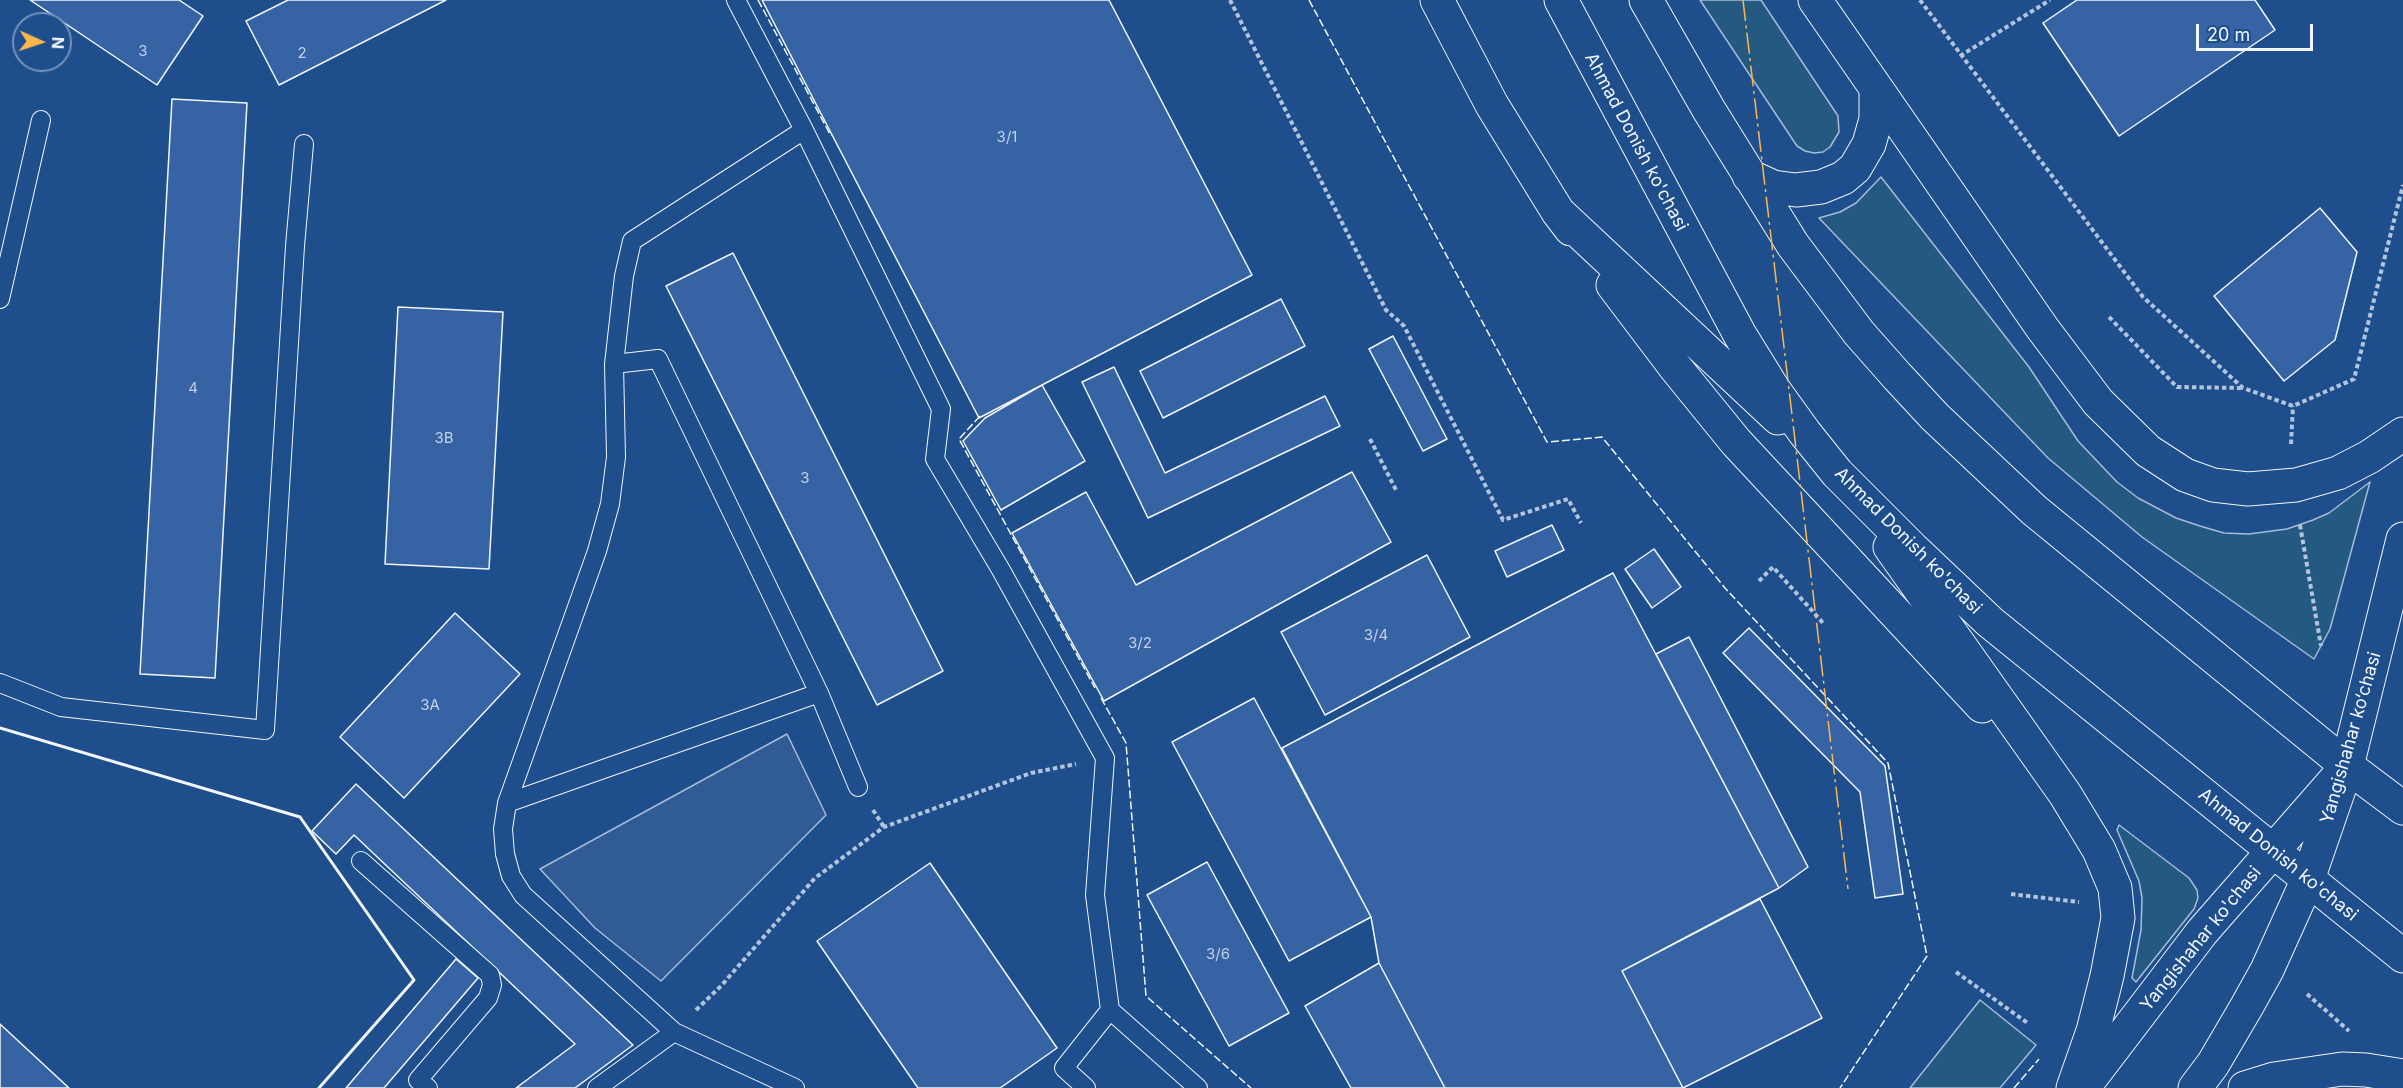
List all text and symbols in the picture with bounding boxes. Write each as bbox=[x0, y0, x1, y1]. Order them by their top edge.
north arrow bbox=[12, 12, 72, 72]
scale bar bbox=[2199, 12, 2316, 50]
text: 20 m bbox=[2207, 24, 2250, 45]
text: N bbox=[48, 36, 68, 49]
house number: 3 bbox=[138, 42, 148, 60]
house number: 2 bbox=[297, 44, 307, 62]
street label: Ahmad Donish ko'chasi bbox=[1580, 49, 1692, 235]
house number: 3/1 bbox=[997, 128, 1017, 146]
house number: 4 bbox=[188, 379, 198, 397]
house number: 3B bbox=[434, 429, 454, 447]
street label: Ahmad Donish ko'chasi bbox=[1830, 463, 1986, 619]
house number: 3 bbox=[800, 469, 810, 487]
house number: 3/4 bbox=[1364, 626, 1388, 644]
house number: 3/2 bbox=[1128, 634, 1152, 652]
street label: Yangishahar ko‘chasi bbox=[2316, 649, 2386, 827]
house number: 3A bbox=[420, 696, 440, 714]
street label: Ahmad Donish ko'chasi bbox=[2194, 784, 2362, 926]
street label: Yangishahar ko'chasi bbox=[2136, 862, 2266, 1016]
house number: 3/6 bbox=[1206, 945, 1230, 963]

